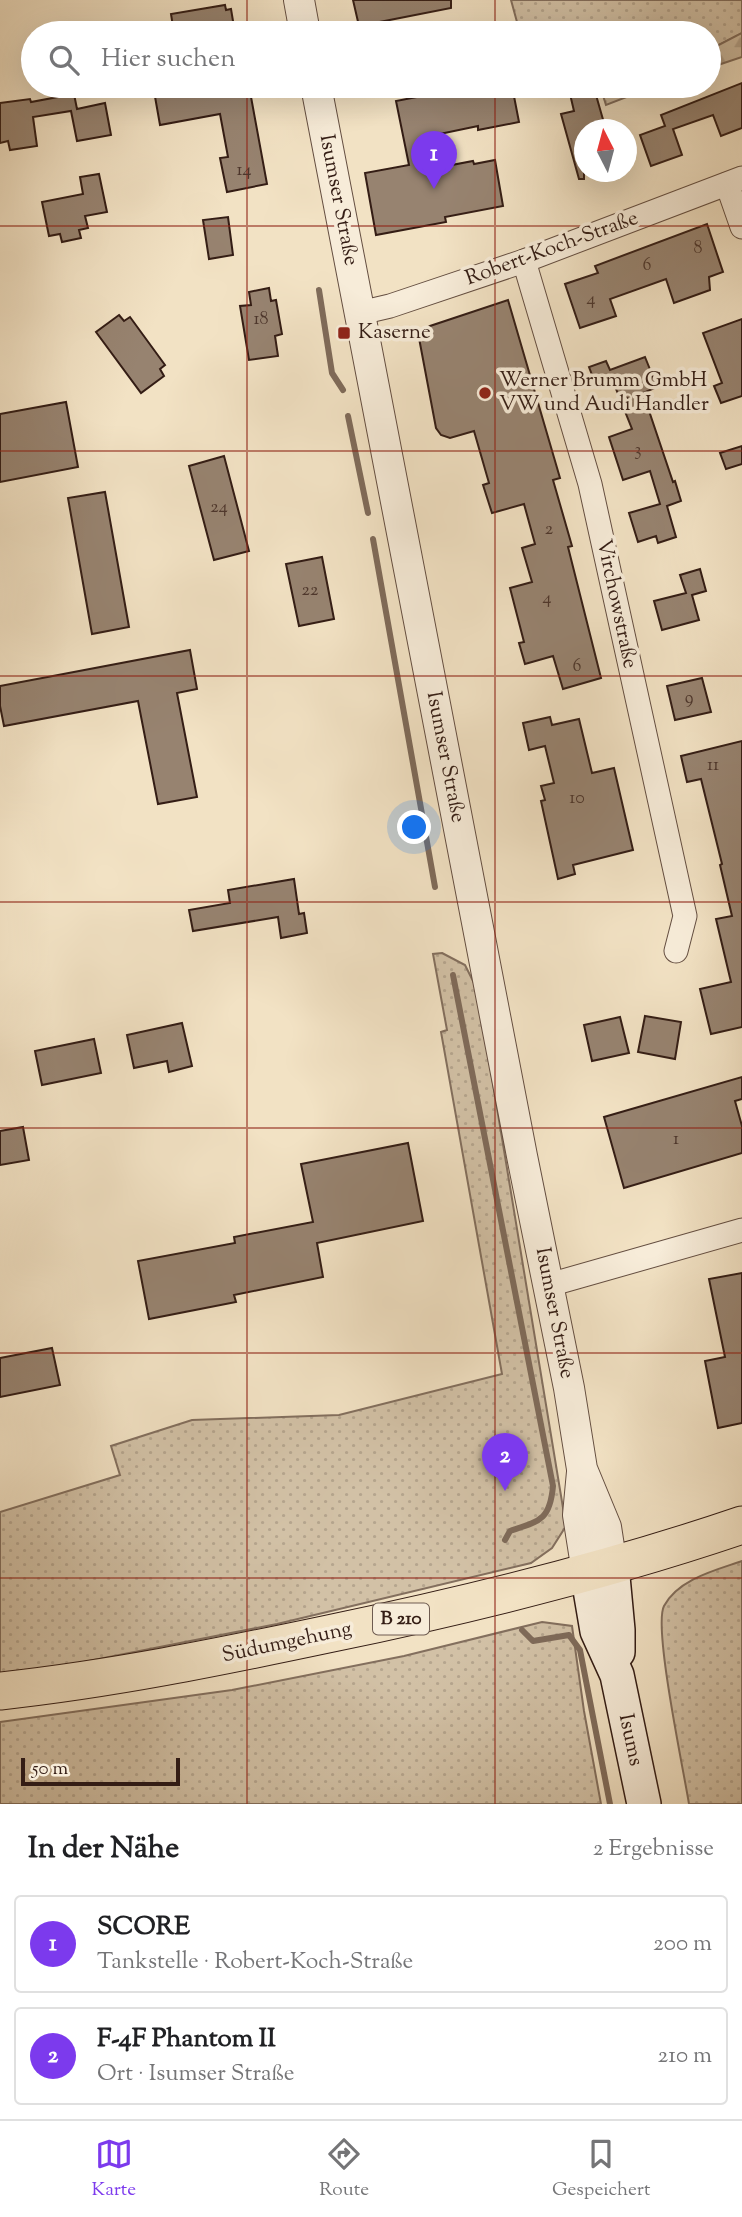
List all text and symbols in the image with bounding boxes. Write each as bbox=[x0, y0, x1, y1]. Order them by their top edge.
search box bbox=[21, 21, 721, 98]
icon: search bbox=[45, 41, 83, 79]
text: Hier suchen bbox=[101, 41, 236, 78]
north arrow bbox=[574, 119, 637, 182]
pin: 1 bbox=[411, 131, 457, 189]
street label: Isumser Straße bbox=[311, 132, 365, 268]
house number: 14 bbox=[236, 158, 252, 184]
street label: Robert-Koch-Straße bbox=[461, 204, 643, 294]
house number: 8 bbox=[694, 236, 703, 262]
house number: 6 bbox=[643, 253, 652, 279]
house number: 4 bbox=[586, 287, 596, 313]
house number: 18 bbox=[253, 307, 269, 333]
place label: Kaserne bbox=[358, 318, 431, 348]
marker: Kaserne bbox=[336, 325, 352, 341]
place label: Werner Brumm GmbH VW und Audi Handler bbox=[499, 366, 709, 420]
marker: Werner Brumm GmbH VW und Audi Handler bbox=[477, 385, 493, 401]
house number: 3 bbox=[634, 438, 642, 464]
house number: 24 bbox=[210, 495, 228, 521]
house number: 2 bbox=[545, 517, 554, 543]
street label: Virchowstraße bbox=[588, 537, 644, 671]
house number: 22 bbox=[302, 578, 319, 604]
house number: 4 bbox=[542, 586, 552, 612]
house number: 6 bbox=[573, 654, 582, 680]
house number: 9 bbox=[685, 686, 694, 712]
street label: Isumser Straße bbox=[418, 689, 472, 825]
house number: 11 bbox=[707, 753, 719, 779]
house number: 10 bbox=[569, 786, 585, 812]
your location bbox=[397, 810, 431, 844]
house number: 1 bbox=[673, 1127, 679, 1153]
street label: Isumser Straße bbox=[527, 1245, 581, 1381]
pin: 2 bbox=[482, 1433, 528, 1491]
road number: B 210 bbox=[373, 1604, 429, 1634]
street label: Südumgehung bbox=[219, 1615, 355, 1671]
street label: Isums bbox=[610, 1711, 650, 1769]
scale bar bbox=[21, 1755, 180, 1787]
text: 50 m bbox=[32, 1756, 68, 1783]
text: In der Nähe bbox=[28, 1828, 179, 1871]
text: 2 Ergebnisse bbox=[593, 1833, 714, 1866]
text: SCORE bbox=[97, 1909, 190, 1946]
text: 1 bbox=[49, 1928, 57, 1961]
text: 200 m bbox=[653, 1928, 712, 1961]
text: Tankstelle · Robert-Koch-Straße bbox=[97, 1946, 413, 1979]
text: F-4F Phantom II bbox=[97, 2021, 276, 2058]
text: 2 bbox=[48, 2040, 58, 2073]
text: 210 m bbox=[658, 2040, 712, 2073]
text: Ort · Isumser Straße bbox=[97, 2058, 294, 2091]
tab: Karte bbox=[91, 2135, 136, 2204]
tab: Route bbox=[319, 2135, 369, 2204]
tab: Gespeichert bbox=[552, 2135, 650, 2204]

